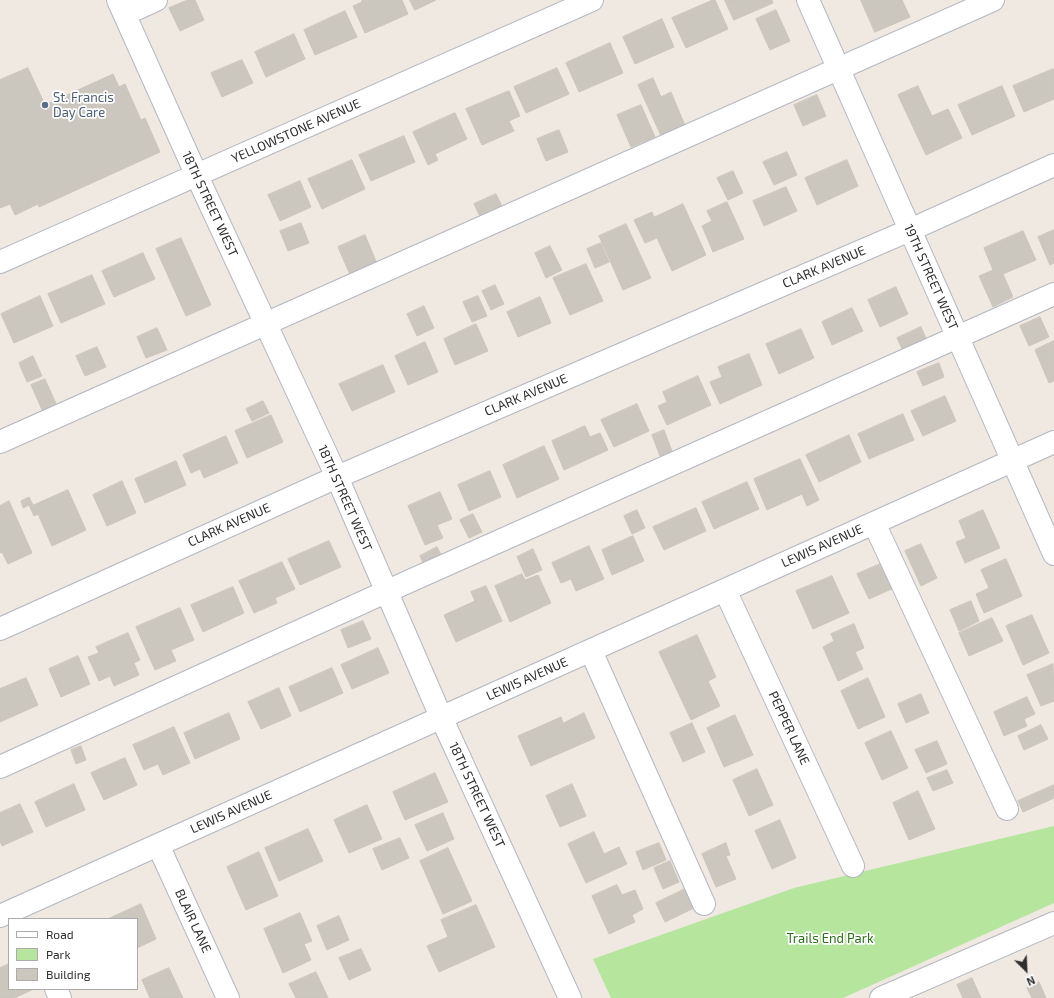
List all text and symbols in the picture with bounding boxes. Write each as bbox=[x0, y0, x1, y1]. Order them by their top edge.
place label: St. Francis Day Care bbox=[53, 90, 114, 121]
street label: YELLOWSTONE AVENUE bbox=[229, 96, 363, 166]
marker: St. Francis Day Care bbox=[40, 100, 50, 110]
street label: 18TH STREET WEST bbox=[179, 149, 241, 259]
street label: 19TH STREET WEST bbox=[901, 222, 961, 332]
street label: CLARK AVENUE bbox=[780, 242, 868, 292]
street label: CLARK AVENUE bbox=[482, 370, 570, 420]
street label: 18TH STREET WEST bbox=[315, 443, 375, 553]
street label: CLARK AVENUE bbox=[185, 500, 273, 550]
street label: LEWIS AVENUE bbox=[779, 521, 865, 571]
street label: LEWIS AVENUE bbox=[484, 654, 570, 704]
street label: PEPPER LANE bbox=[765, 689, 813, 767]
street label: 18TH STREET WEST bbox=[446, 740, 508, 850]
street label: LEWIS AVENUE bbox=[188, 787, 274, 837]
street label: BLAIR LANE bbox=[171, 887, 215, 955]
legend bbox=[8, 918, 138, 990]
text: Road bbox=[46, 927, 74, 941]
park label: Trails End Park bbox=[786, 931, 874, 947]
text: Park bbox=[46, 947, 71, 961]
north arrow bbox=[1006, 950, 1046, 990]
text: Building bbox=[46, 967, 90, 981]
text: N bbox=[1025, 974, 1037, 989]

